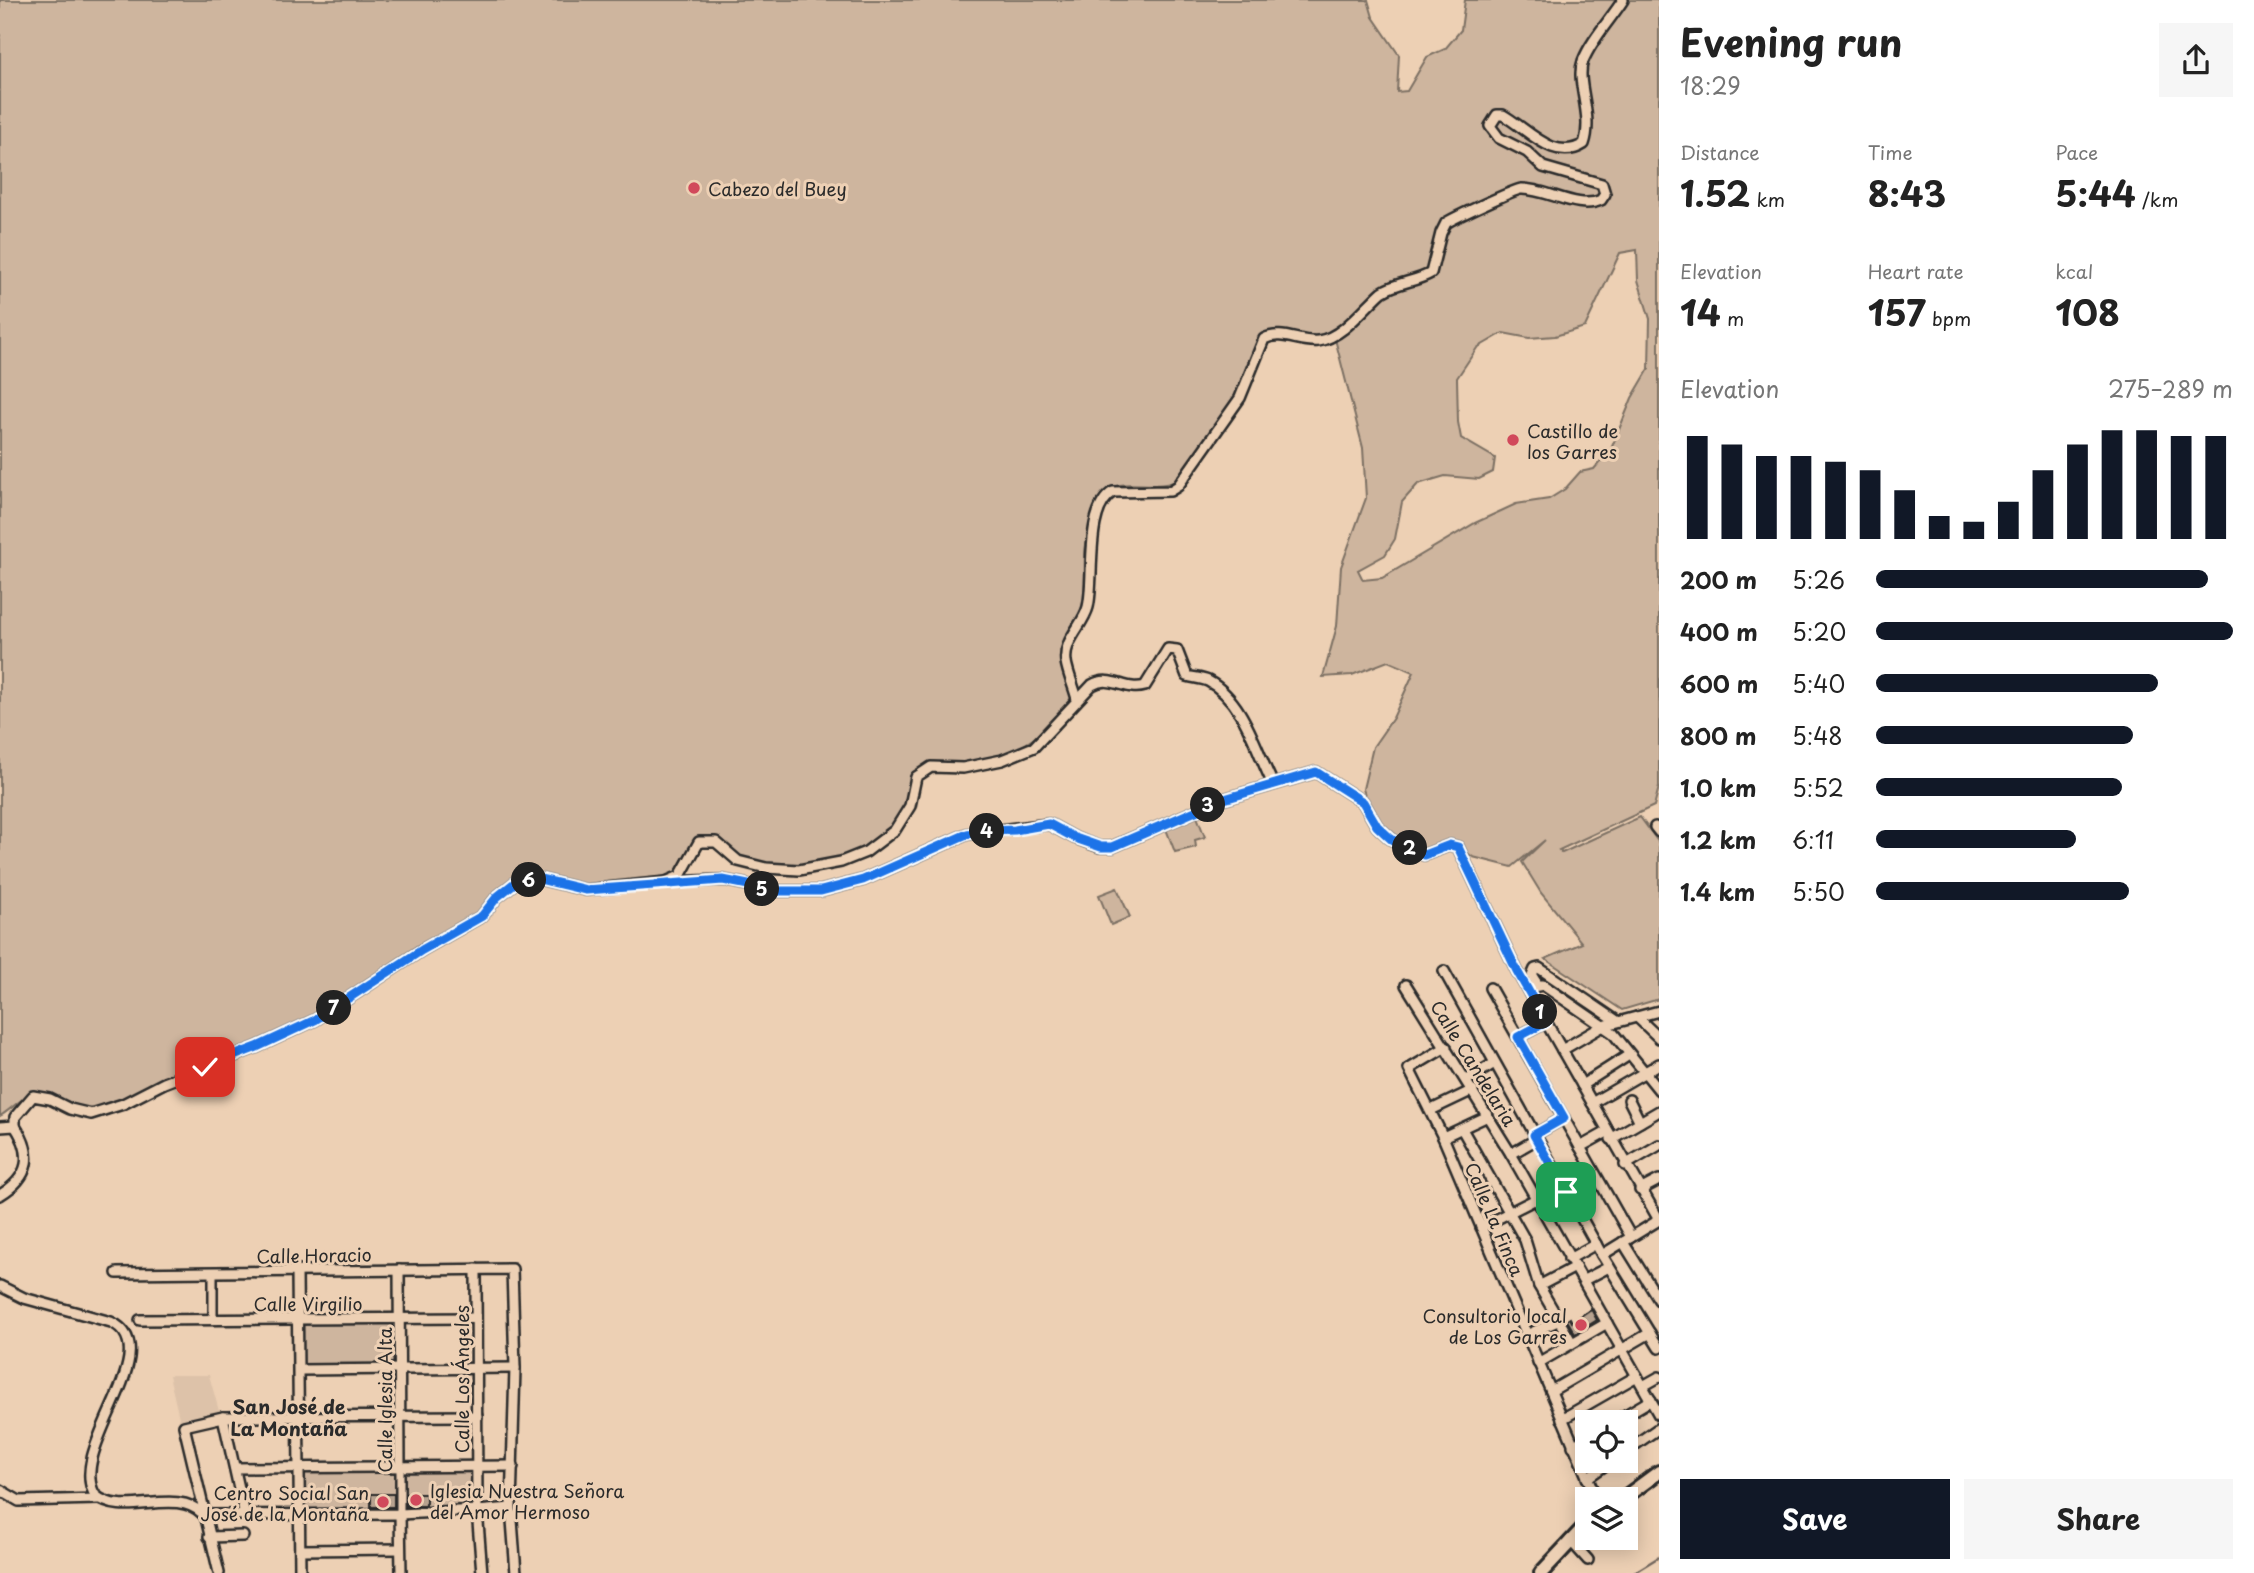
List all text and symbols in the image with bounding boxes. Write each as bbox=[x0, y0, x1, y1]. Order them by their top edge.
text: Evening run bbox=[1680, 13, 1902, 70]
button: share bbox=[2159, 23, 2233, 97]
text: 18:29 bbox=[1680, 68, 1741, 103]
text: Distance bbox=[1680, 138, 1760, 166]
text: Time bbox=[1868, 138, 1913, 166]
text: Pace bbox=[2055, 138, 2098, 166]
text: 1.52 bbox=[1680, 166, 1750, 219]
text: 8:43 bbox=[1868, 166, 1946, 219]
text: 5:44 bbox=[2055, 166, 2136, 219]
place label: Cabezo del Buey bbox=[708, 175, 847, 202]
marker: Cabezo del Buey bbox=[686, 180, 702, 196]
text: km bbox=[1750, 185, 1785, 213]
text: /km bbox=[2136, 185, 2178, 213]
text: Elevation bbox=[1680, 257, 1762, 285]
text: Heart rate bbox=[1868, 257, 1964, 285]
text: kcal bbox=[2055, 257, 2093, 285]
text: 14 bbox=[1680, 285, 1721, 338]
text: 157 bbox=[1868, 285, 1926, 338]
text: 108 bbox=[2055, 285, 2120, 338]
text: m bbox=[1721, 304, 1744, 332]
text: bpm bbox=[1926, 304, 1971, 332]
text: Elevation bbox=[1680, 371, 1779, 406]
text: 275–289 m bbox=[2108, 371, 2233, 406]
place label: Castillo de los Garres bbox=[1527, 417, 1618, 465]
marker: Castillo de los Garres bbox=[1505, 432, 1521, 448]
text: 200 m bbox=[1680, 562, 1757, 597]
text: 5:26 bbox=[1792, 562, 1845, 597]
text: 400 m bbox=[1680, 614, 1758, 649]
text: 5:20 bbox=[1792, 614, 1846, 649]
text: 600 m bbox=[1680, 666, 1758, 701]
text: 5:40 bbox=[1792, 666, 1845, 701]
text: 800 m bbox=[1680, 718, 1757, 753]
text: 5:48 bbox=[1792, 718, 1843, 753]
text: 1.0 km bbox=[1680, 770, 1757, 805]
text: 5:52 bbox=[1792, 770, 1844, 805]
pin: 3 bbox=[1190, 788, 1226, 822]
text: 3 bbox=[1201, 790, 1214, 818]
pin: 4 bbox=[970, 814, 1004, 848]
text: 4 bbox=[980, 816, 993, 844]
text: 1.2 km bbox=[1680, 822, 1756, 857]
text: 6:11 bbox=[1792, 822, 1834, 857]
pin: 2 bbox=[1392, 830, 1428, 866]
text: 2 bbox=[1403, 833, 1416, 861]
pin: 6 bbox=[512, 862, 546, 898]
text: 6 bbox=[522, 865, 535, 893]
pin: 5 bbox=[744, 872, 780, 906]
text: 5 bbox=[755, 874, 768, 902]
text: 1.4 km bbox=[1680, 874, 1755, 909]
text: 5:50 bbox=[1792, 874, 1845, 909]
pin: 7 bbox=[316, 990, 352, 1026]
text: 7 bbox=[328, 993, 339, 1021]
street label: Calle Candelaria bbox=[1424, 995, 1524, 1132]
pin: 1 bbox=[1522, 995, 1558, 1030]
text: 1 bbox=[1535, 997, 1544, 1025]
pin bbox=[175, 1037, 235, 1097]
icon: check bbox=[186, 1048, 224, 1086]
street label: Calle La Finca bbox=[1459, 1158, 1531, 1281]
pin bbox=[1536, 1162, 1596, 1222]
icon: arrive bbox=[1547, 1173, 1585, 1211]
street label: Calle Horacio bbox=[256, 1240, 372, 1270]
street label: Calle Virgilio bbox=[253, 1290, 363, 1317]
place label: Consultorio local de Los Garres bbox=[1423, 1302, 1567, 1350]
street label: Calle Los Ángeles bbox=[448, 1305, 475, 1453]
marker: Consultorio local de Los Garres bbox=[1573, 1317, 1589, 1333]
street label: Calle Iglesia Alta bbox=[371, 1327, 398, 1473]
district label: San José de La Montaña bbox=[231, 1392, 347, 1442]
map controls bbox=[1575, 1410, 1638, 1550]
button: locate bbox=[1575, 1410, 1638, 1473]
place label: Iglesia Nuestra Señora del Amor Hermoso bbox=[430, 1477, 624, 1525]
place label: Centro Social San José de la Montaña bbox=[201, 1479, 370, 1527]
button: Save bbox=[1680, 1479, 1950, 1559]
button: Share bbox=[1964, 1479, 2233, 1559]
button: layers bbox=[1575, 1487, 1638, 1550]
marker: Iglesia Nuestra Señora del Amor Hermoso bbox=[408, 1492, 424, 1508]
marker: Centro Social San José de la Montaña bbox=[375, 1494, 391, 1510]

